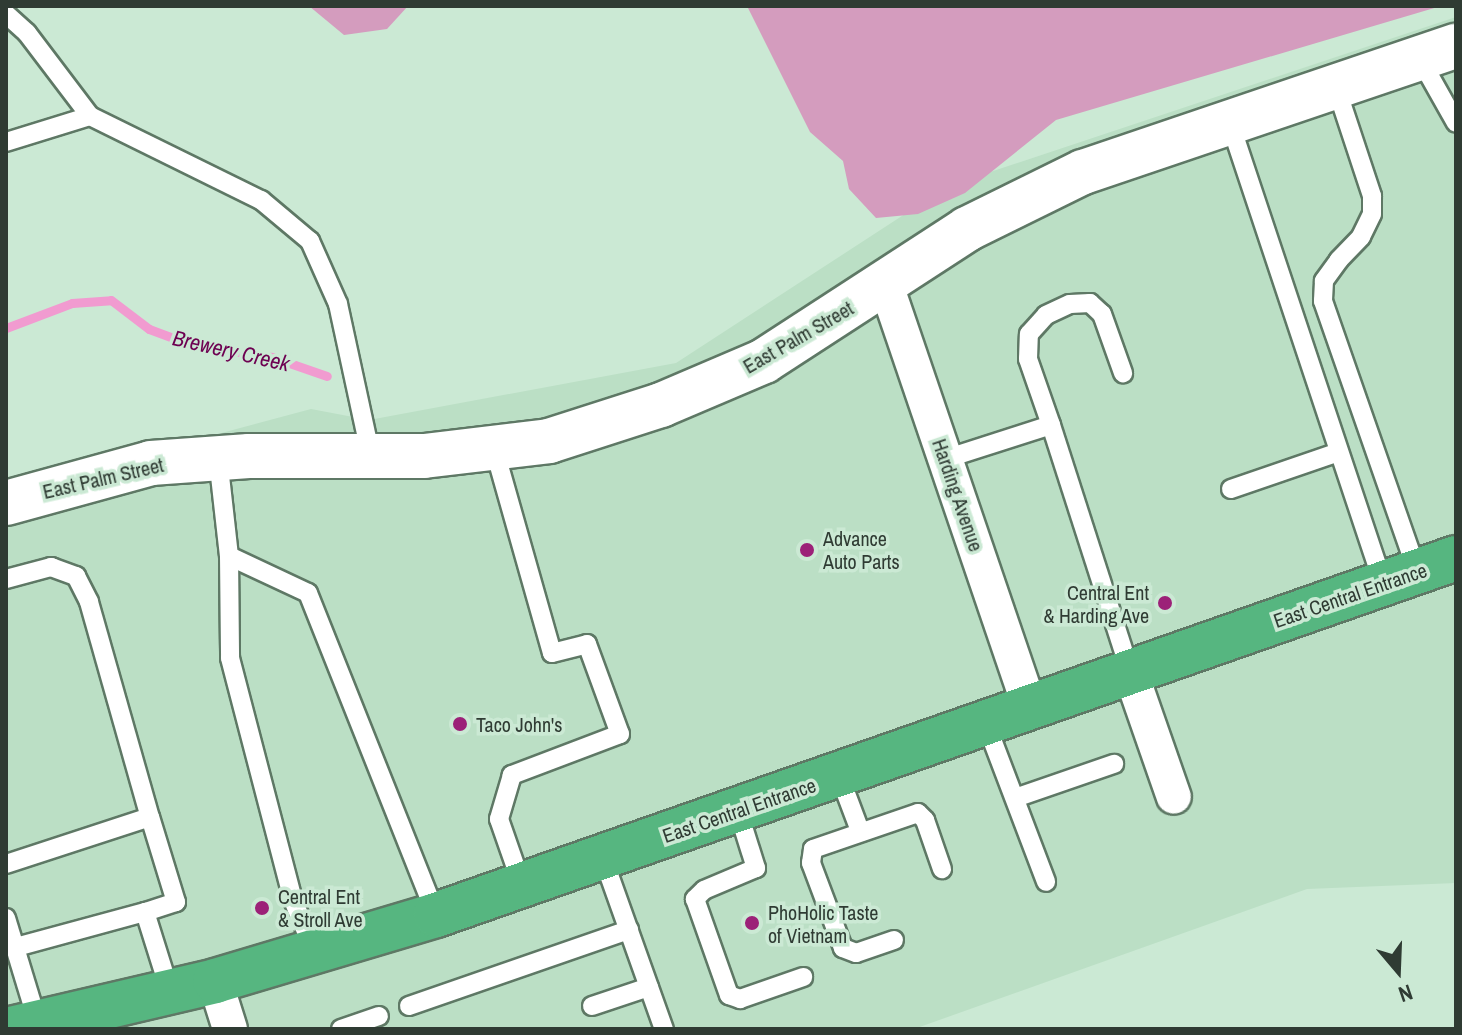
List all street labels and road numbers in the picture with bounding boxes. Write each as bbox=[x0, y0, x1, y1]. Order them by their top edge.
street label: East Palm Street bbox=[739, 296, 857, 378]
street label: Harding Avenue bbox=[927, 435, 989, 555]
street label: East Palm Street bbox=[40, 452, 166, 504]
street label: East Central Entrance bbox=[1270, 558, 1430, 632]
street label: East Central Entrance bbox=[659, 773, 819, 847]

